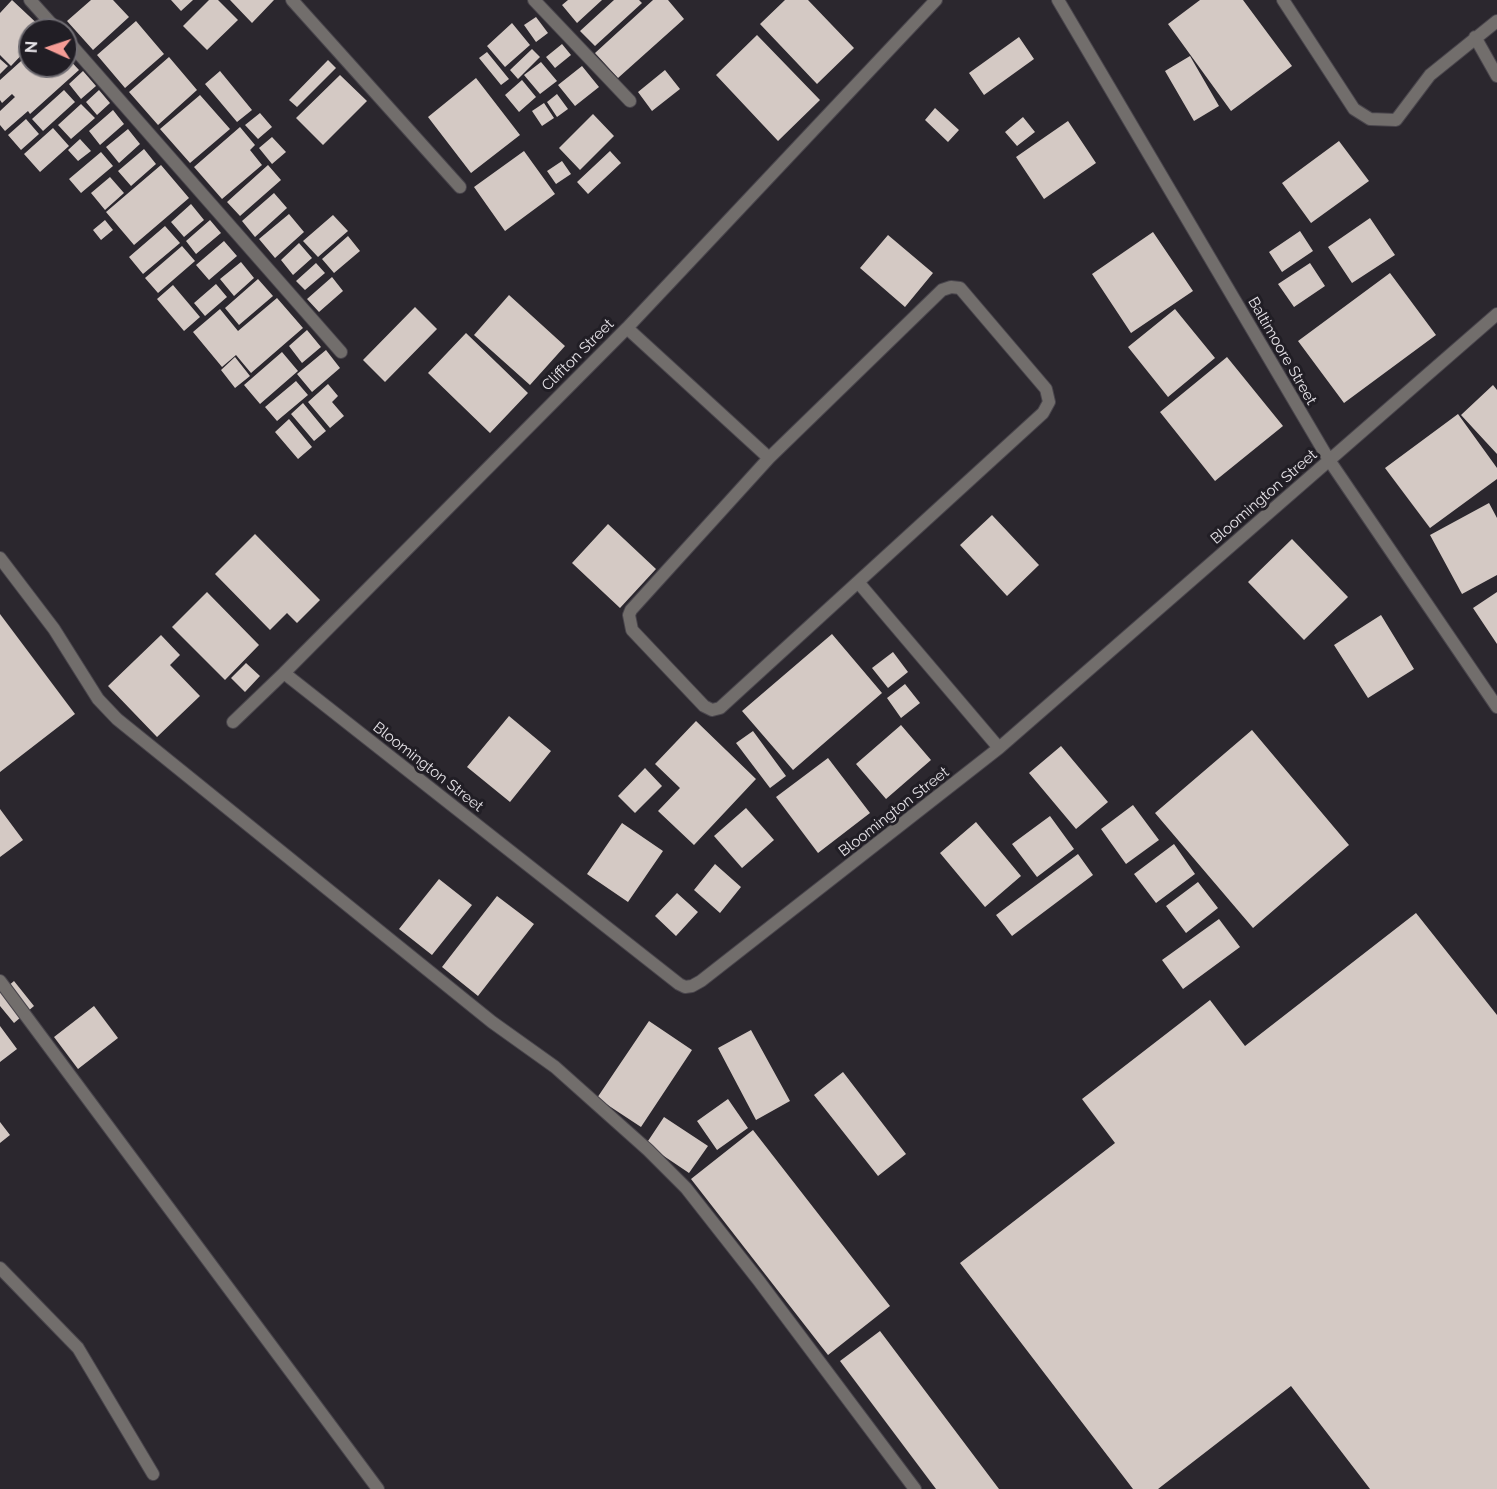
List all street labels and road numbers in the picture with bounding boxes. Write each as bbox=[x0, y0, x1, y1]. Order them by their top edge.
street label: Baltimoore Street bbox=[1244, 294, 1320, 408]
street label: Cliffton Street bbox=[538, 315, 618, 395]
street label: Bloomington Street bbox=[1207, 446, 1321, 548]
street label: Bloomington Street bbox=[369, 718, 487, 816]
street label: Bloomington Street bbox=[835, 763, 953, 861]

